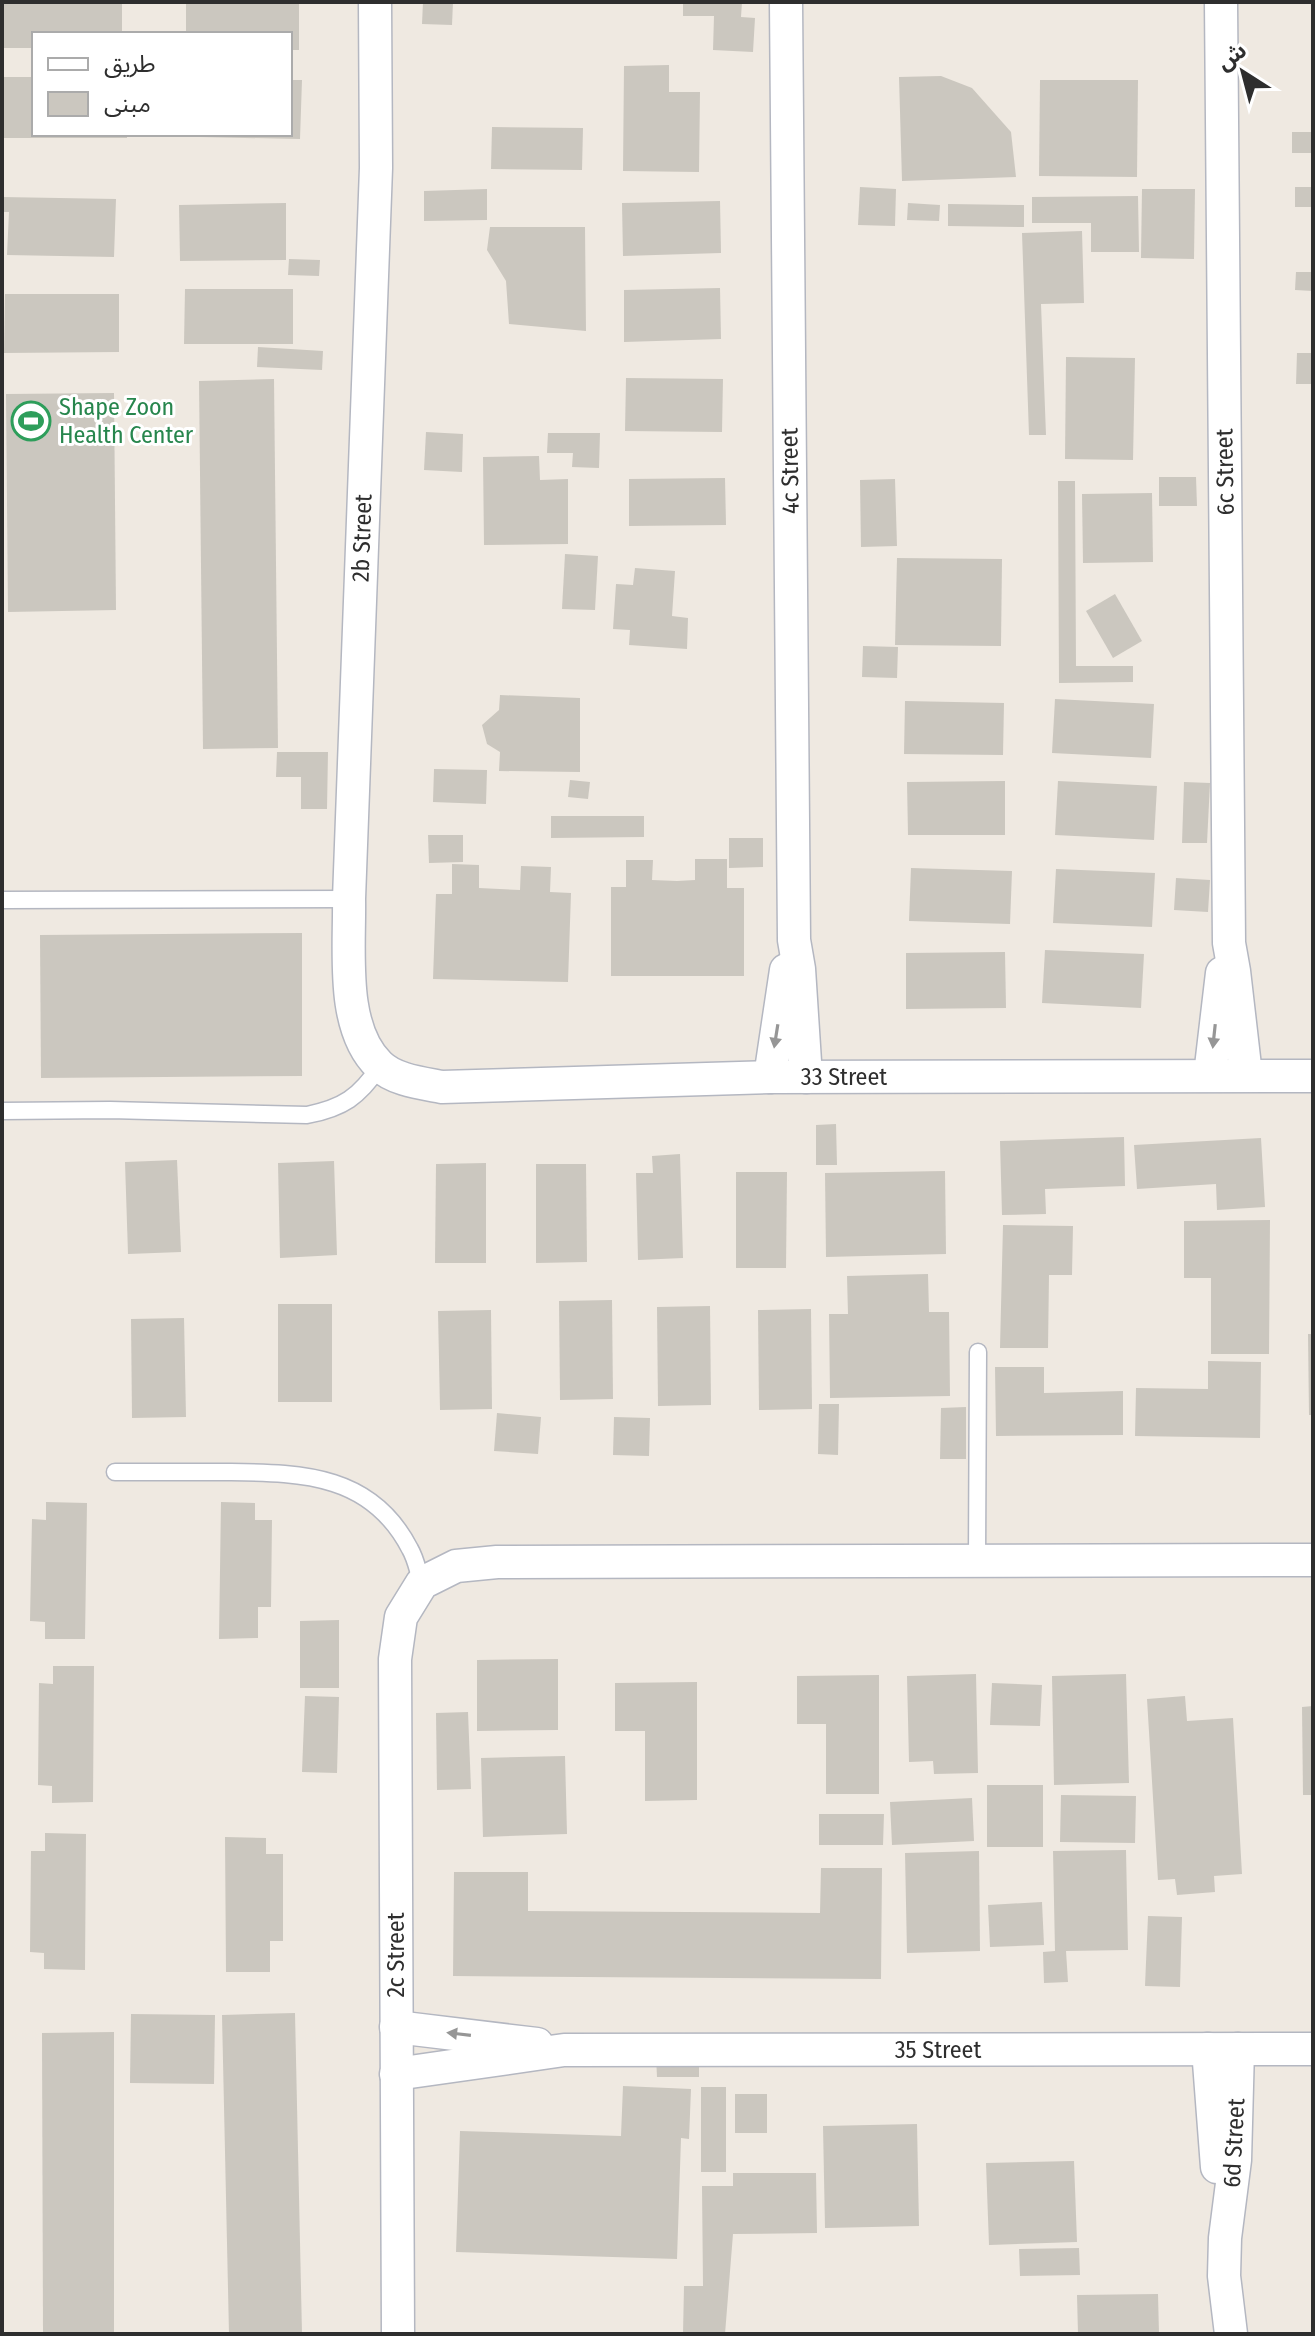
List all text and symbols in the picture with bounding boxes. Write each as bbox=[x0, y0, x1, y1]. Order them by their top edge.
legend bbox=[32, 32, 292, 136]
north arrow bbox=[1203, 32, 1283, 112]
text: ش bbox=[1211, 36, 1252, 76]
text: طريق bbox=[104, 50, 156, 79]
text: مبنى bbox=[104, 90, 151, 118]
place label: Shape Zoon Health Center bbox=[59, 393, 194, 449]
sports icon: Shape Zoon Health Center bbox=[10, 400, 52, 442]
street label: 4c Street bbox=[775, 427, 805, 515]
street label: 6c Street bbox=[1210, 428, 1240, 516]
street label: 2b Street bbox=[346, 493, 378, 582]
one-way arrow bbox=[769, 1024, 782, 1049]
one-way arrow bbox=[1208, 1024, 1221, 1049]
street label: 33 Street bbox=[801, 1063, 887, 1091]
street label: 2c Street bbox=[382, 1912, 410, 1998]
one-way arrow bbox=[446, 2027, 471, 2040]
street label: 35 Street bbox=[895, 2036, 981, 2064]
street label: 6d Street bbox=[1218, 2097, 1250, 2188]

